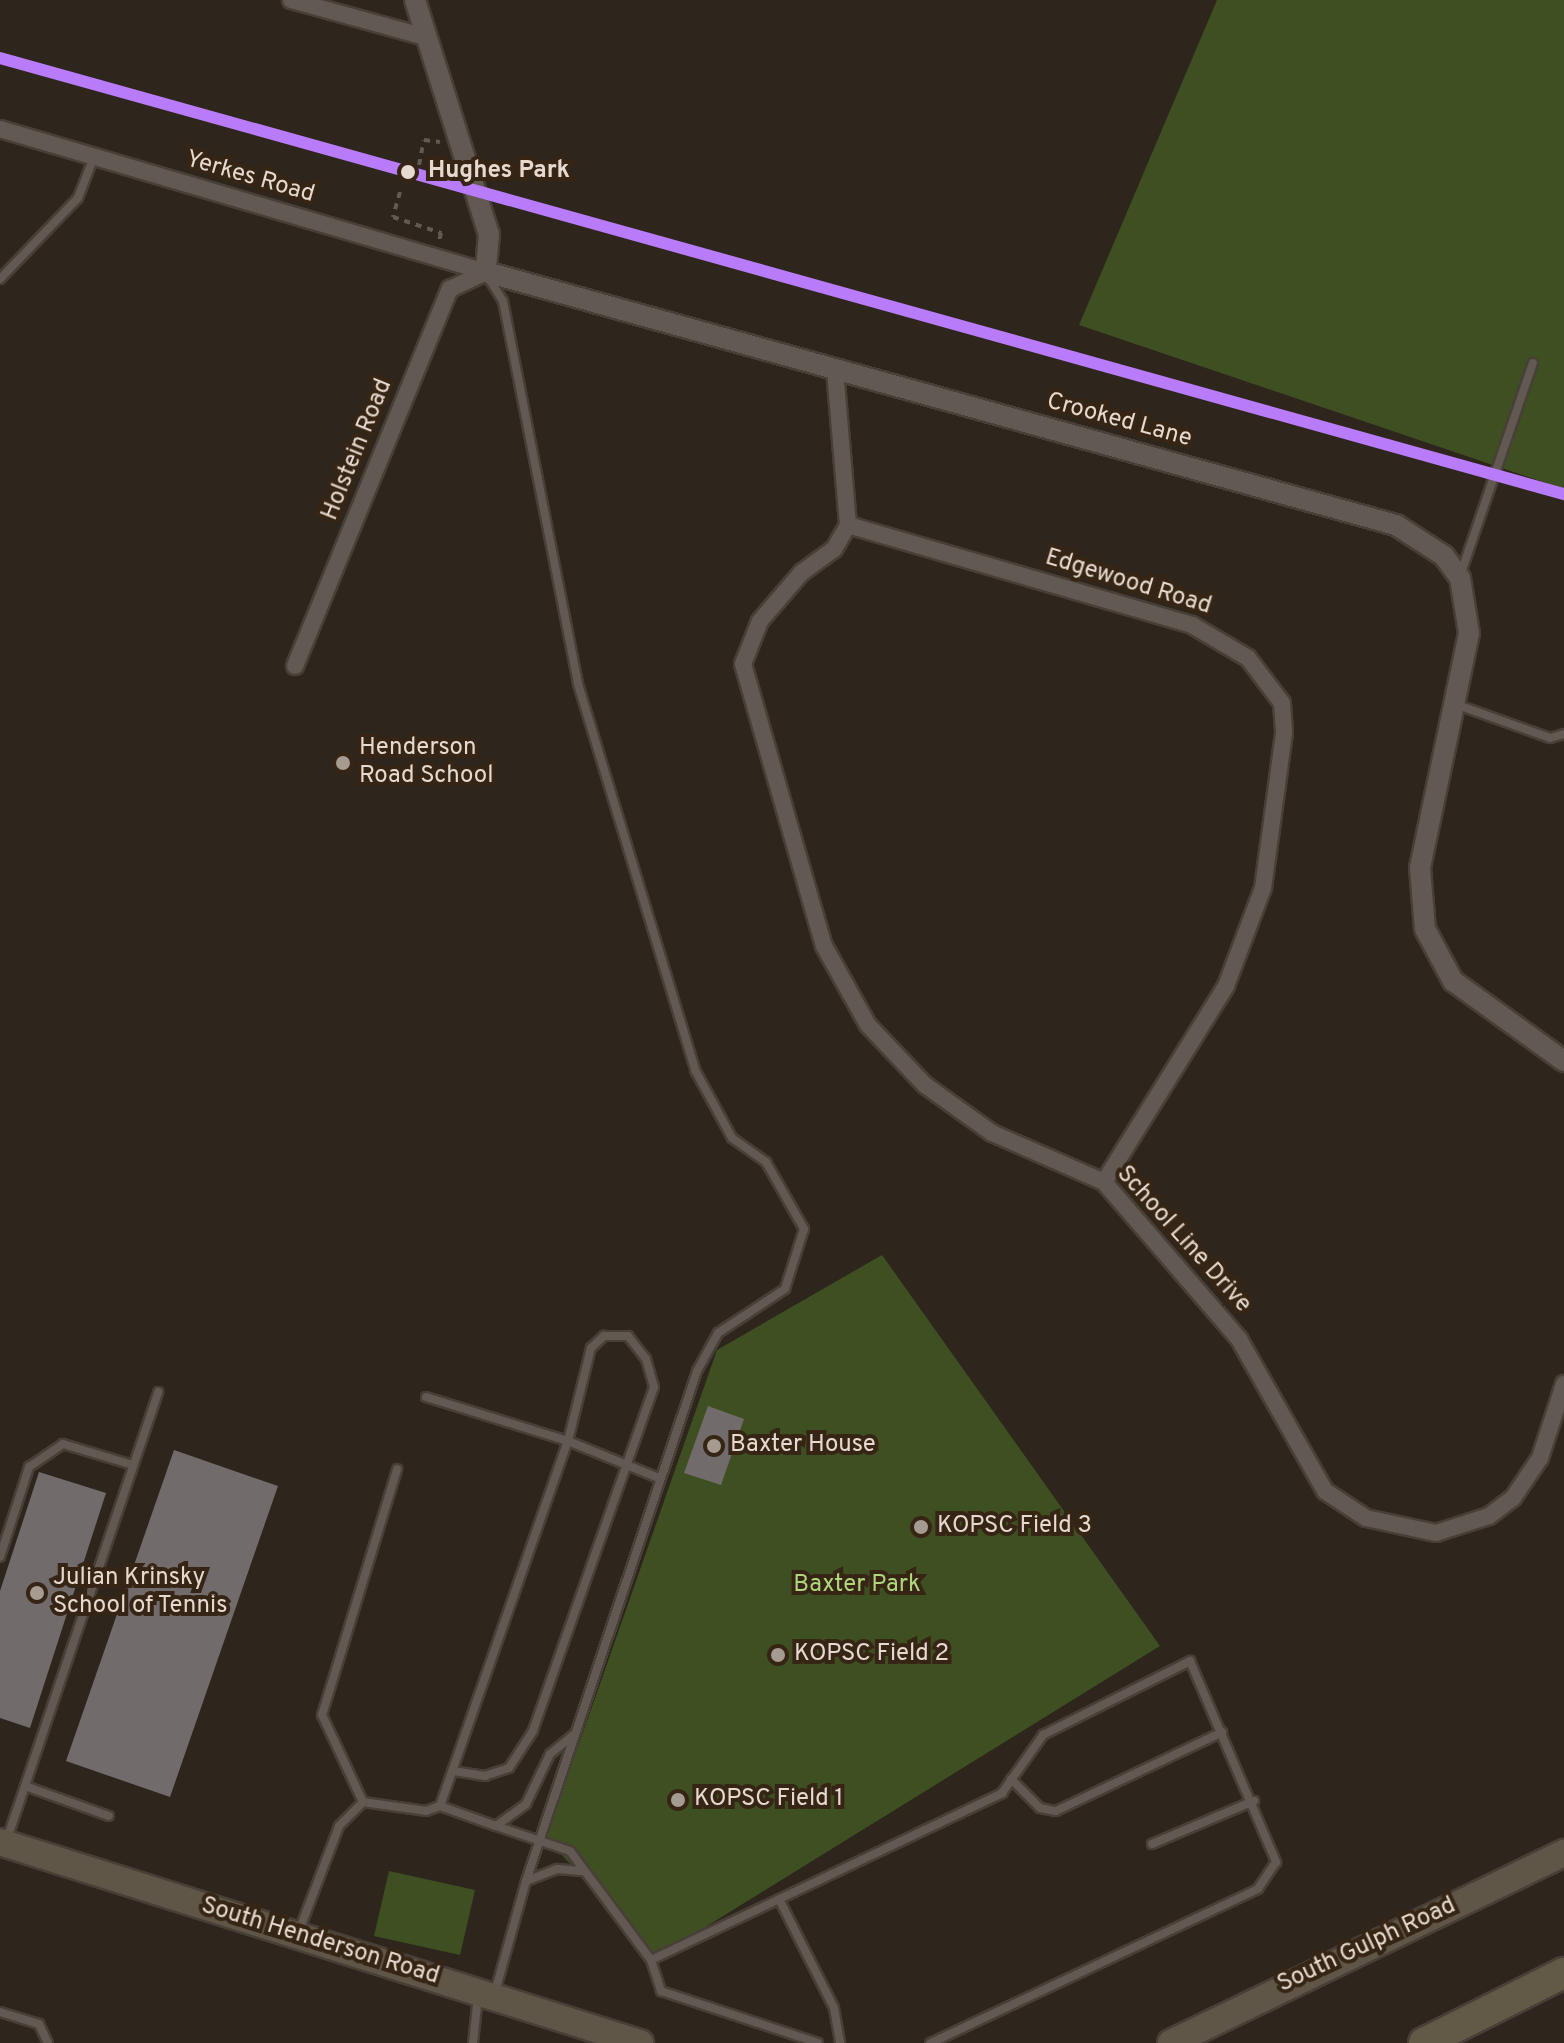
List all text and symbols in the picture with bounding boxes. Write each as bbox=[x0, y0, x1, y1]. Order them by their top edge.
street label: Yerkes Road bbox=[182, 146, 318, 210]
place label: Hughes Park bbox=[428, 158, 570, 186]
marker: Hughes Park bbox=[395, 159, 421, 185]
street label: Holstein Road bbox=[317, 375, 399, 525]
street label: Crooked Lane bbox=[1043, 388, 1195, 454]
street label: Edgewood Road bbox=[1041, 544, 1215, 622]
place label: Henderson Road School bbox=[359, 735, 493, 791]
marker: Henderson Road School bbox=[334, 754, 352, 772]
street label: School Line Drive bbox=[1109, 1161, 1257, 1319]
place label: Baxter House bbox=[730, 1432, 876, 1460]
marker: Baxter House bbox=[705, 1437, 723, 1455]
place label: KOPSC Field 3 bbox=[937, 1513, 1092, 1541]
marker: KOPSC Field 3 bbox=[912, 1518, 930, 1536]
place label: Julian Krinsky School of Tennis bbox=[53, 1565, 228, 1621]
park label: Baxter Park bbox=[793, 1572, 921, 1600]
marker: Julian Krinsky School of Tennis bbox=[28, 1584, 46, 1602]
place label: KOPSC Field 2 bbox=[794, 1641, 949, 1669]
marker: KOPSC Field 2 bbox=[769, 1646, 787, 1664]
place label: KOPSC Field 1 bbox=[694, 1786, 843, 1814]
marker: KOPSC Field 1 bbox=[669, 1791, 687, 1809]
street label: South Henderson Road bbox=[198, 1892, 442, 1992]
street label: South Gulph Road bbox=[1273, 1892, 1461, 2000]

